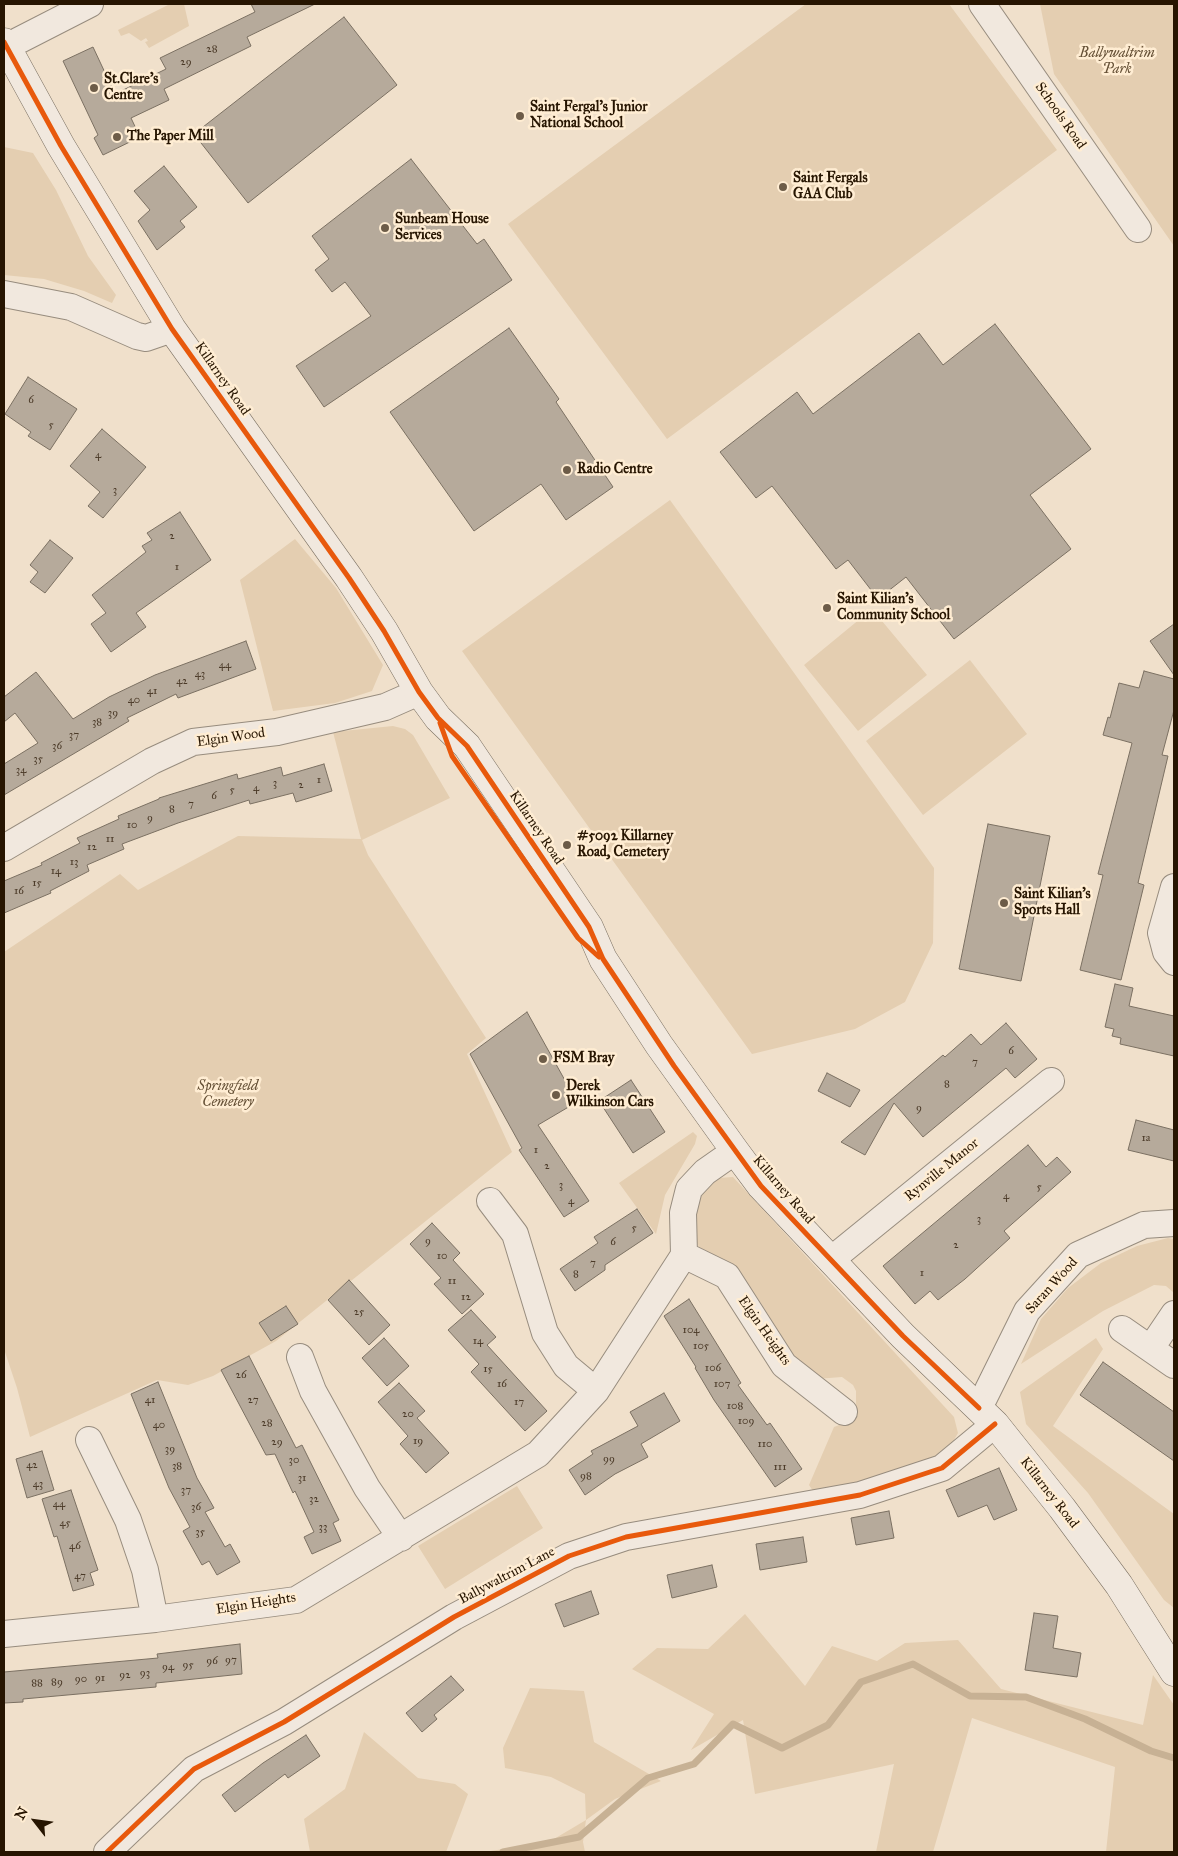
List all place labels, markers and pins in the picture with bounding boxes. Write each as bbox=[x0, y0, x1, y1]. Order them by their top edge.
place label: St.Clare's Centre bbox=[104, 72, 158, 104]
marker: St.Clare's Centre bbox=[88, 82, 100, 94]
place label: Saint Fergal's Junior National School bbox=[530, 100, 647, 132]
marker: Saint Fergal's Junior National School bbox=[514, 110, 526, 122]
place label: The Paper Mill bbox=[127, 129, 214, 145]
marker: The Paper Mill bbox=[111, 131, 123, 143]
place label: Saint Fergals GAA Club bbox=[793, 171, 868, 203]
marker: Saint Fergals GAA Club bbox=[777, 181, 789, 193]
place label: Sunbeam House Services bbox=[395, 212, 489, 244]
marker: Sunbeam House Services bbox=[379, 222, 391, 234]
place label: Radio Centre bbox=[577, 462, 653, 478]
marker: Radio Centre bbox=[561, 464, 573, 476]
place label: Saint Kilian's Community School bbox=[837, 592, 950, 624]
marker: Saint Kilian's Community School bbox=[821, 602, 833, 614]
place label: #5092 Killarney Road, Cemetery bbox=[577, 829, 673, 862]
marker: #5092 Killarney Road, Cemetery bbox=[561, 839, 573, 851]
place label: Saint Kilian's Sports Hall bbox=[1014, 887, 1091, 920]
marker: Saint Kilian's Sports Hall bbox=[998, 897, 1010, 909]
place label: FSM Bray bbox=[553, 1051, 614, 1067]
marker: FSM Bray bbox=[537, 1053, 549, 1065]
place label: Derek Wilkinson Cars bbox=[566, 1079, 654, 1112]
marker: Derek Wilkinson Cars bbox=[550, 1089, 562, 1101]

